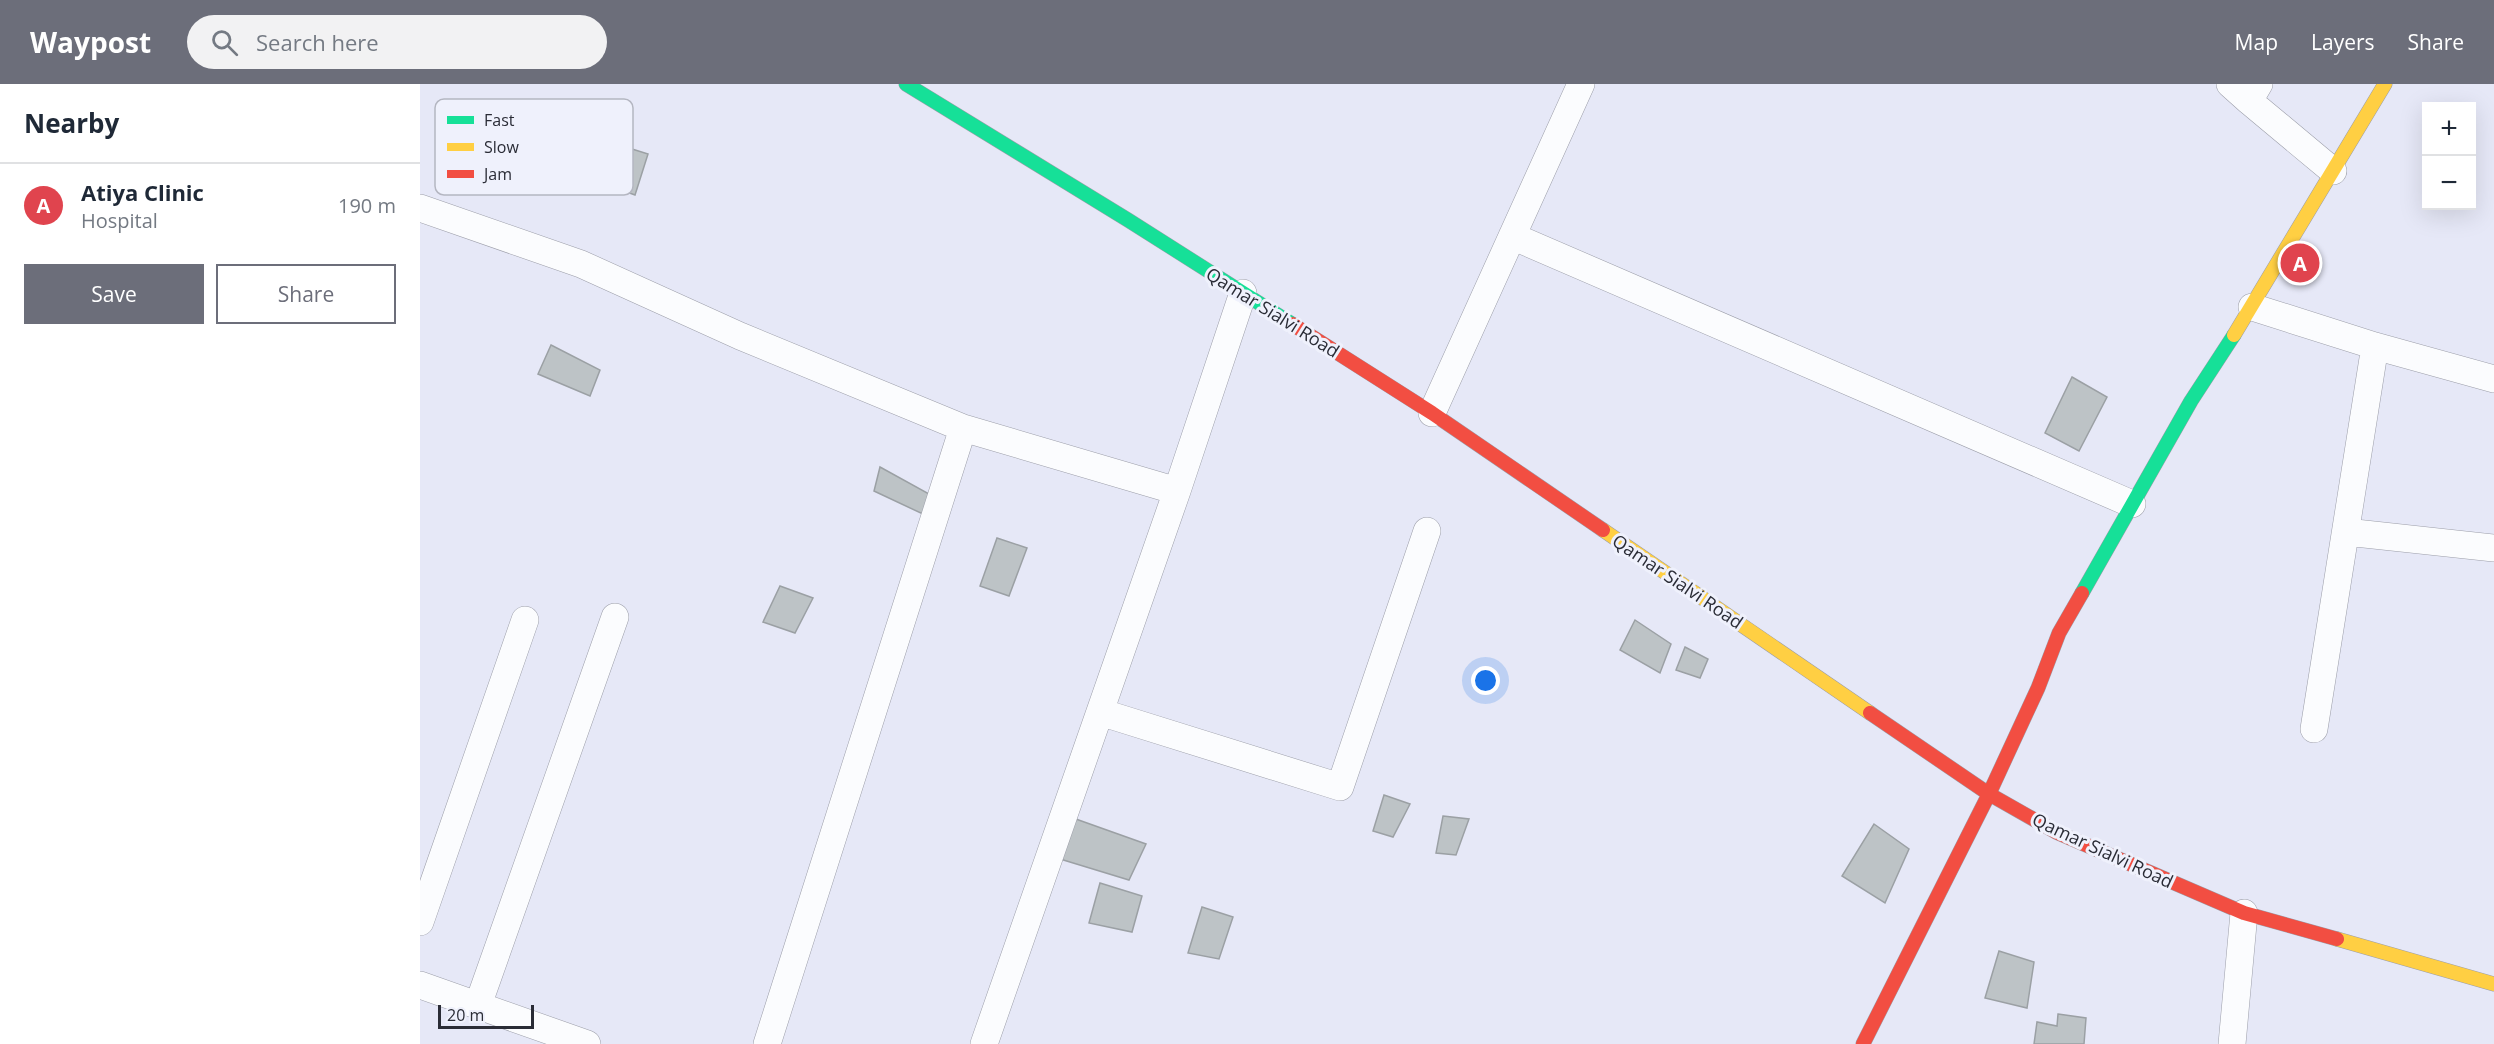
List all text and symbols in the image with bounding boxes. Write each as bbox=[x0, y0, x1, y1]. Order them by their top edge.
search box bbox=[187, 15, 607, 69]
text: Waypost bbox=[30, 23, 151, 61]
icon: search bbox=[208, 26, 241, 59]
text: Search here bbox=[256, 27, 379, 57]
text: Map bbox=[2235, 28, 2278, 56]
text: Layers bbox=[2311, 28, 2375, 56]
text: Share bbox=[2408, 28, 2464, 56]
legend bbox=[435, 99, 633, 195]
map controls bbox=[2422, 102, 2476, 210]
button: + bbox=[2422, 102, 2476, 156]
text: Nearby bbox=[24, 105, 119, 141]
text: Fast bbox=[484, 109, 515, 131]
text: Slow bbox=[484, 136, 519, 158]
button: − bbox=[2422, 156, 2476, 210]
text: Jam bbox=[482, 163, 512, 185]
text: Atiya Clinic bbox=[81, 177, 204, 207]
text: A bbox=[37, 192, 50, 219]
text: 190 m bbox=[338, 192, 396, 219]
text: Hospital bbox=[81, 207, 158, 234]
pin: A bbox=[2280, 240, 2320, 285]
street label: Qamar Sialvi Road bbox=[1202, 261, 1344, 363]
button: Save bbox=[24, 264, 204, 324]
button: Share bbox=[216, 264, 396, 324]
street label: Qamar Sialvi Road bbox=[1608, 528, 1748, 634]
your location bbox=[1471, 666, 1500, 695]
street label: Qamar Sialvi Road bbox=[2029, 807, 2177, 893]
scale bar bbox=[438, 1002, 534, 1030]
text: 20 m bbox=[447, 1004, 484, 1026]

